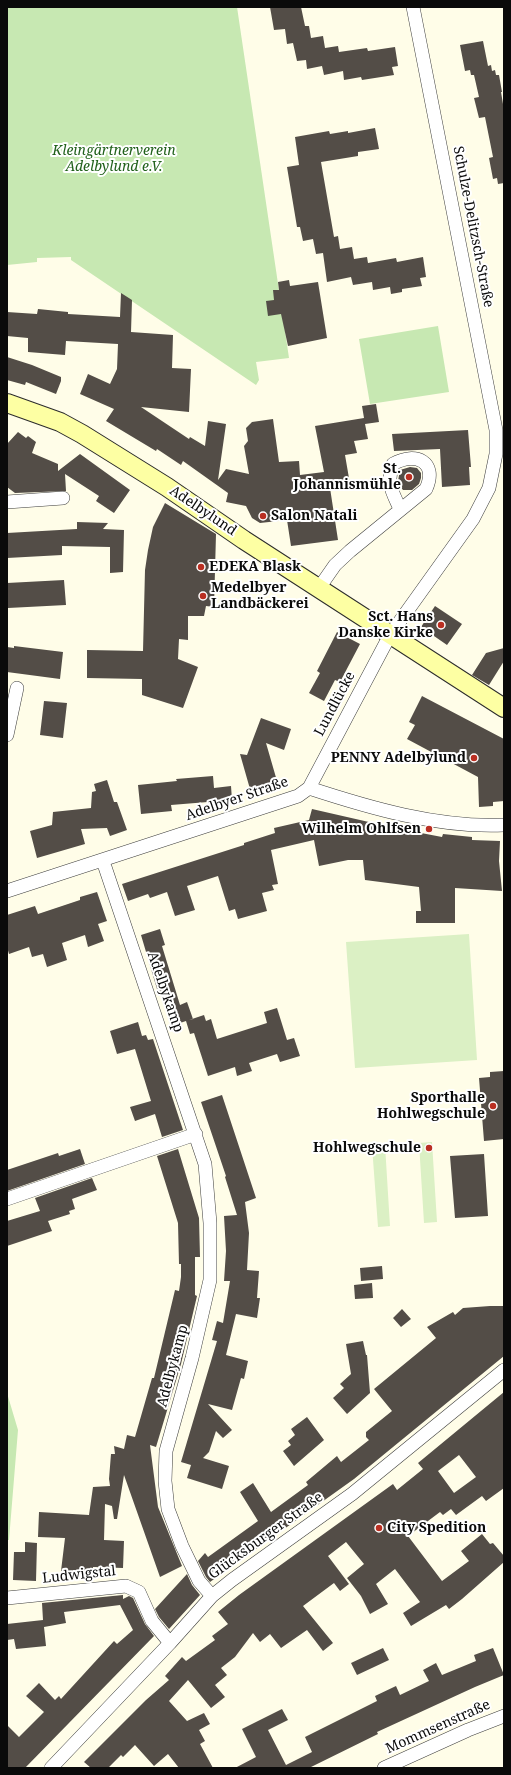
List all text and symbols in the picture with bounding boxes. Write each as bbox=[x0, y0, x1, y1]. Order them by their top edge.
park label: Kleingärtnerverein Adelbylund e.V. bbox=[52, 143, 176, 176]
street label: Schulze-Delitzsch-Straße bbox=[449, 145, 497, 309]
place label: St. Johannismühle bbox=[293, 461, 401, 494]
marker: St. Johannismühle bbox=[404, 472, 414, 482]
street label: Adelbylund bbox=[166, 482, 240, 540]
place label: Salon Natali bbox=[271, 508, 357, 524]
marker: Salon Natali bbox=[258, 511, 268, 521]
place label: EDEKA Blask bbox=[209, 559, 301, 575]
marker: EDEKA Blask bbox=[196, 562, 206, 572]
place label: Medelbyer Landbäckerei bbox=[211, 580, 309, 612]
marker: Medelbyer Landbäckerei bbox=[198, 591, 208, 601]
place label: Sct. Hans Danske Kirke bbox=[338, 609, 433, 642]
marker: Sct. Hans Danske Kirke bbox=[436, 620, 446, 630]
street label: Lundlücke bbox=[311, 669, 359, 739]
place label: PENNY Adelbylund bbox=[331, 750, 466, 766]
marker: PENNY Adelbylund bbox=[469, 753, 479, 763]
street label: Adelbyer Straße bbox=[184, 774, 290, 824]
place label: Wilhelm Ohlfsen bbox=[301, 821, 421, 837]
marker: Wilhelm Ohlfsen bbox=[424, 824, 434, 834]
street label: Adelbykamp bbox=[143, 949, 187, 1035]
place label: Sporthalle Hohlwegschule bbox=[377, 1090, 485, 1122]
marker: Sporthalle Hohlwegschule bbox=[488, 1101, 498, 1111]
place label: Hohlwegschule bbox=[313, 1140, 421, 1156]
marker: Hohlwegschule bbox=[424, 1143, 434, 1153]
street label: Adelbykamp bbox=[154, 1323, 192, 1409]
street label: Glücksburger Straße bbox=[206, 1489, 326, 1583]
place label: City Spedition bbox=[387, 1520, 486, 1536]
marker: City Spedition bbox=[374, 1523, 384, 1533]
street label: Ludwigstal bbox=[41, 1563, 117, 1587]
street label: Mommsenstraße bbox=[383, 1696, 493, 1758]

